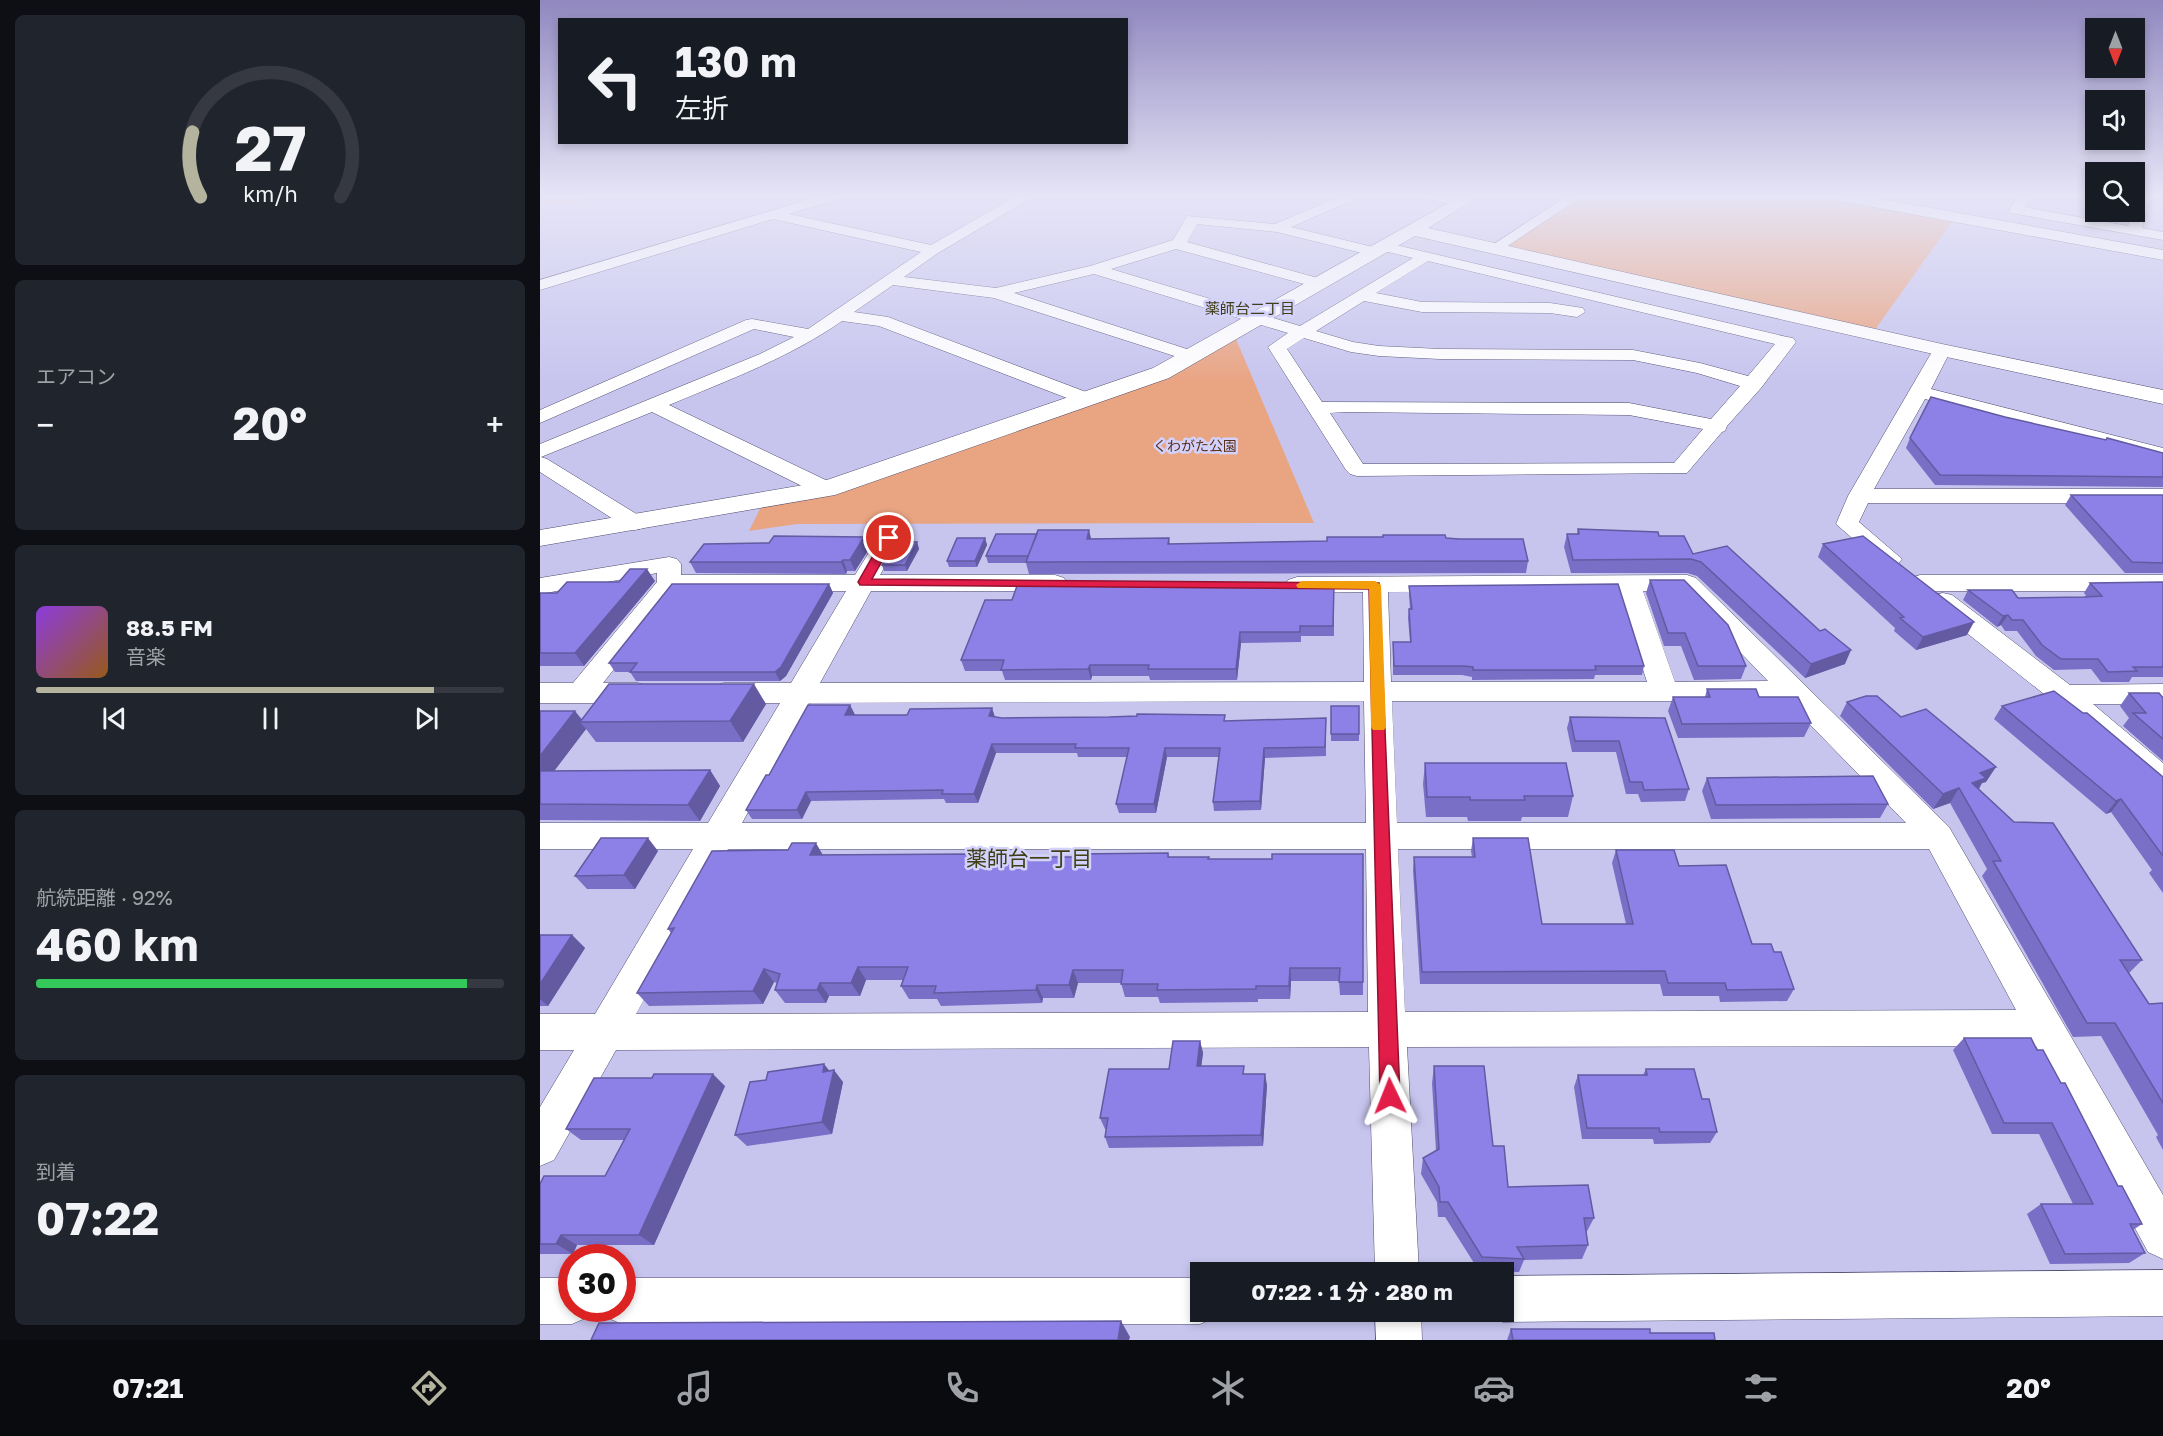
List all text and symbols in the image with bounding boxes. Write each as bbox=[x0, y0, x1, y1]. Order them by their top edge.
north arrow bbox=[2085, 18, 2145, 78]
map controls bbox=[2085, 18, 2145, 222]
text: 130 m bbox=[675, 36, 797, 86]
icon: left bbox=[576, 42, 654, 120]
button: sound bbox=[2085, 90, 2145, 150]
text: 左折 bbox=[675, 92, 729, 124]
text: 27 bbox=[234, 110, 306, 185]
button: search bbox=[2085, 162, 2145, 222]
text: km/h bbox=[243, 181, 297, 207]
district label: 薬師台二丁目 bbox=[1205, 299, 1295, 317]
text: エアコン bbox=[36, 364, 116, 388]
text: 20° bbox=[233, 396, 307, 450]
text: − bbox=[36, 405, 54, 444]
text: + bbox=[486, 405, 504, 444]
park label: くわがた公園 bbox=[1153, 437, 1237, 454]
pin bbox=[863, 512, 914, 563]
icon: arrive bbox=[872, 521, 905, 554]
text: 88.5 FM bbox=[126, 614, 213, 641]
text: 音楽 bbox=[126, 644, 166, 668]
icon: previous bbox=[98, 702, 131, 735]
icon: pause bbox=[254, 702, 287, 735]
icon: next bbox=[410, 702, 443, 735]
district label: 薬師台一丁目 bbox=[966, 845, 1092, 871]
text: 航続距離 · 92% bbox=[36, 885, 173, 909]
text: 460 km bbox=[36, 917, 199, 971]
position arrow bbox=[1358, 1064, 1422, 1128]
text: 到着 bbox=[36, 1159, 76, 1183]
text: 07:22 bbox=[36, 1191, 159, 1245]
speed limit sign: 30 bbox=[558, 1244, 636, 1322]
text: 07:22 · 1 分 · 280 m bbox=[1251, 1278, 1453, 1305]
icon: directions bbox=[408, 1367, 450, 1409]
icon: music bbox=[674, 1367, 716, 1409]
icon: phone bbox=[941, 1367, 983, 1409]
icon: climate bbox=[1207, 1367, 1249, 1409]
icon: car bbox=[1473, 1367, 1515, 1409]
icon: filters bbox=[1740, 1367, 1782, 1409]
text: 07:21 bbox=[112, 1372, 183, 1404]
text: 20° bbox=[2006, 1372, 2051, 1404]

